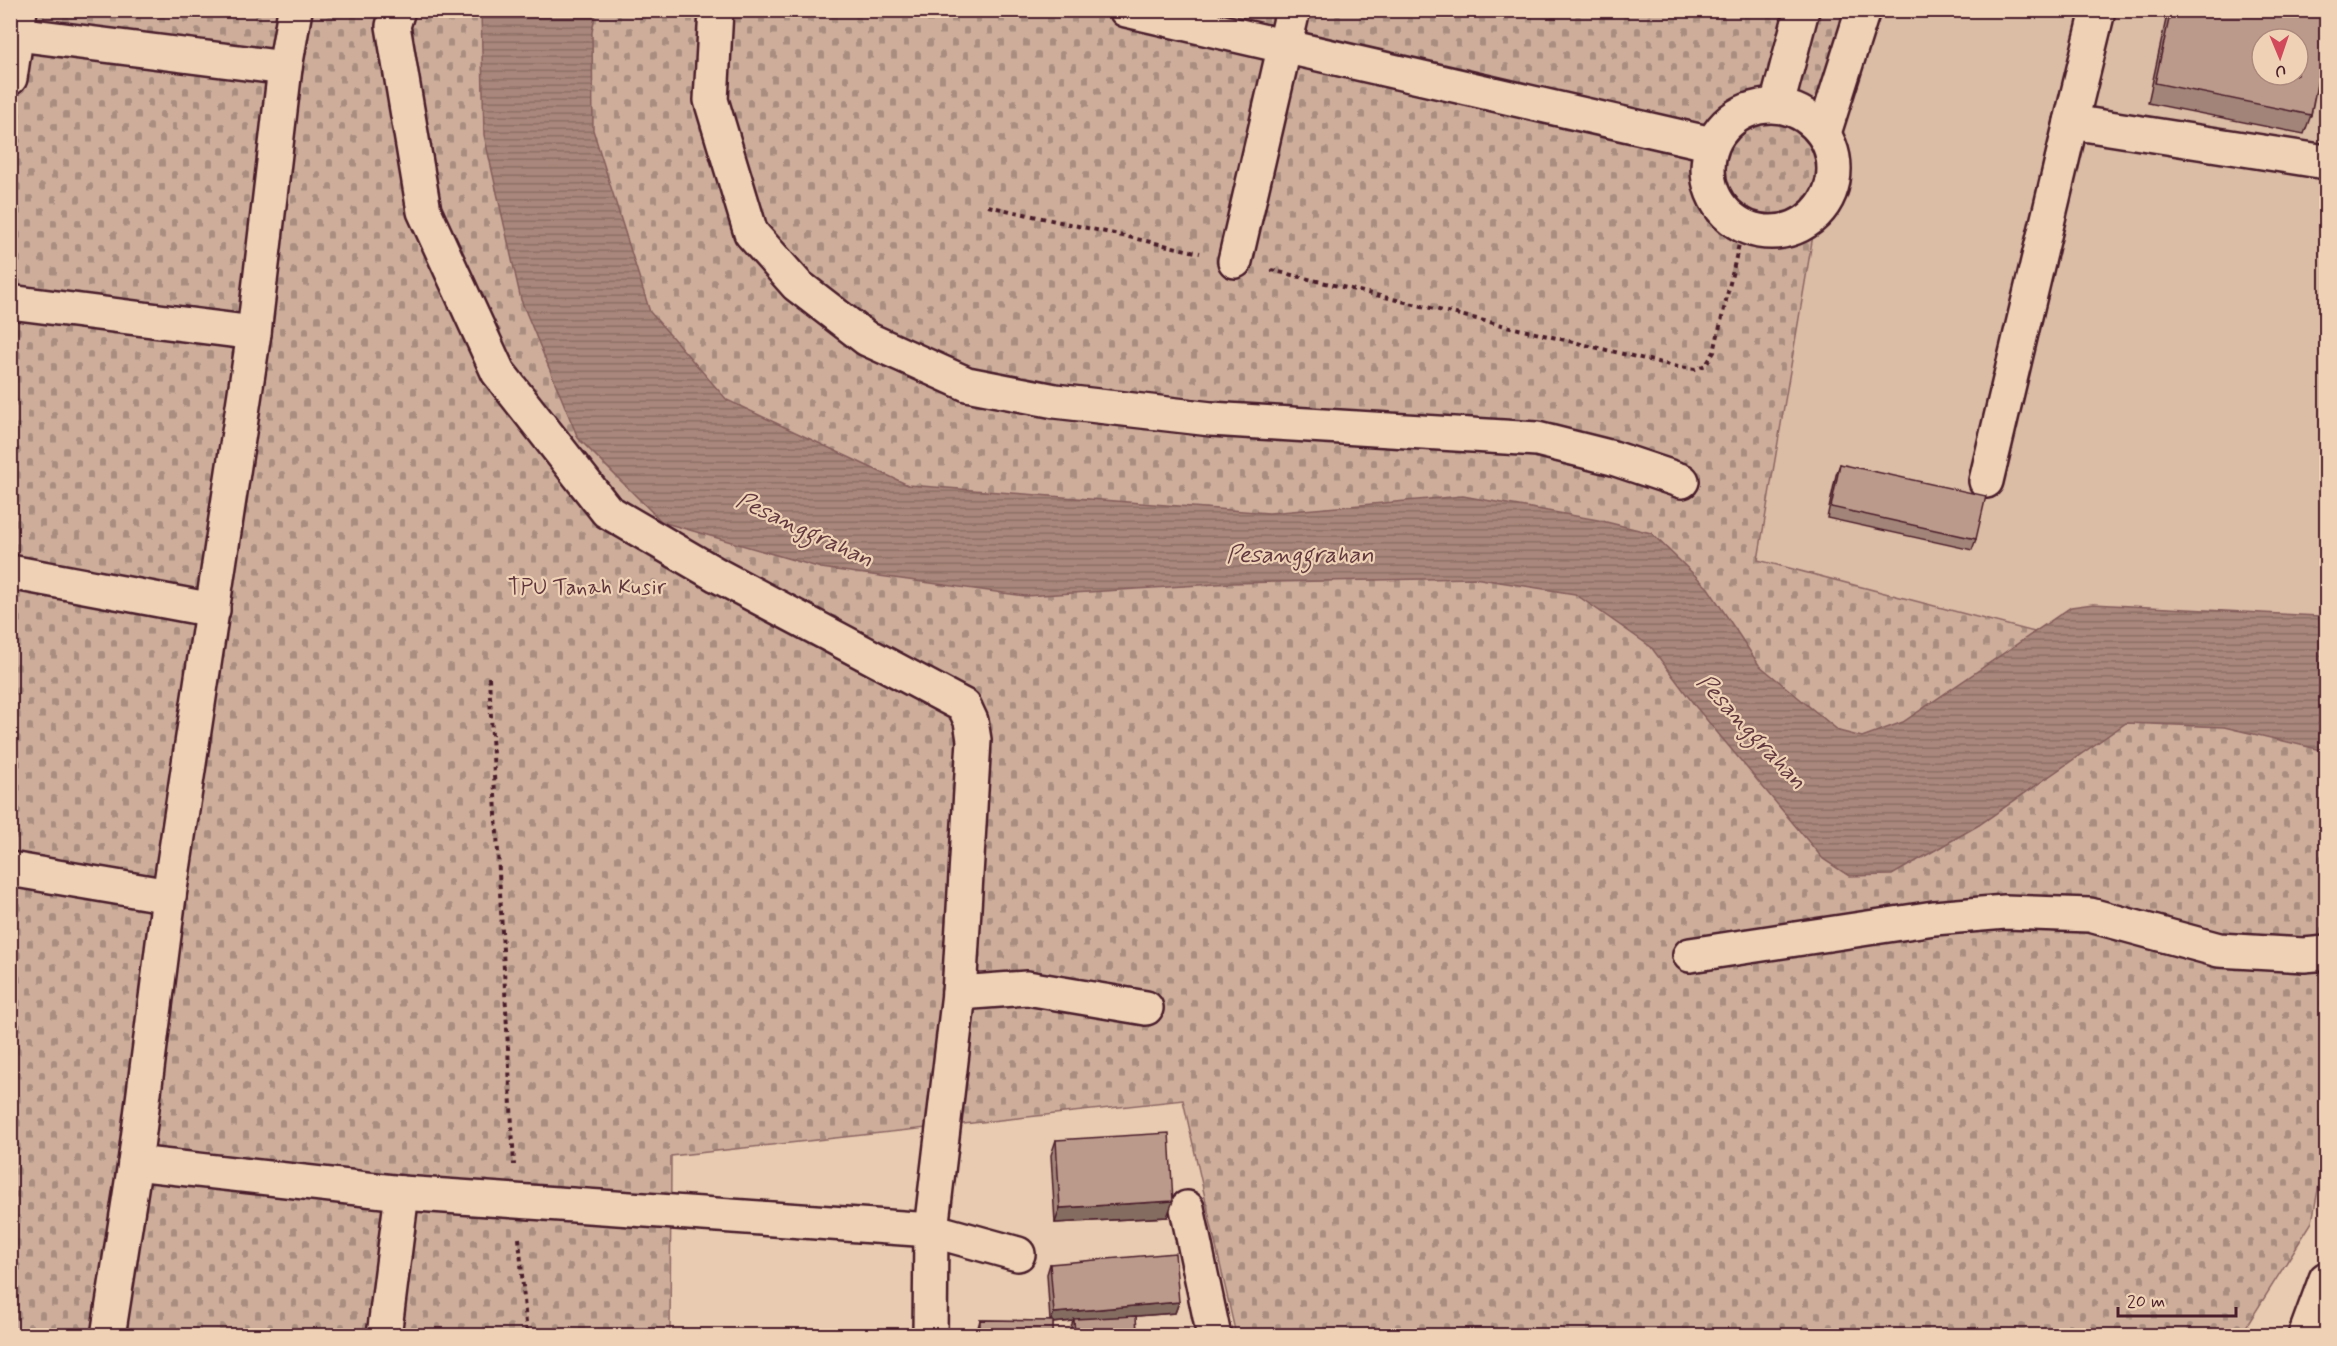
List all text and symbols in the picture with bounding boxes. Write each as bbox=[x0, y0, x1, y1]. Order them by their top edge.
north arrow bbox=[2250, 27, 2310, 87]
text: U bbox=[2275, 60, 2286, 81]
water label: Pesanggrahan bbox=[730, 485, 878, 578]
water label: Pesanggrahan bbox=[1226, 540, 1374, 574]
park label: TPU Tanah Kusir bbox=[508, 574, 667, 602]
water label: Pesanggrahan bbox=[1687, 668, 1813, 799]
scale bar bbox=[2118, 1280, 2236, 1318]
text: 20 m bbox=[2127, 1290, 2165, 1314]

